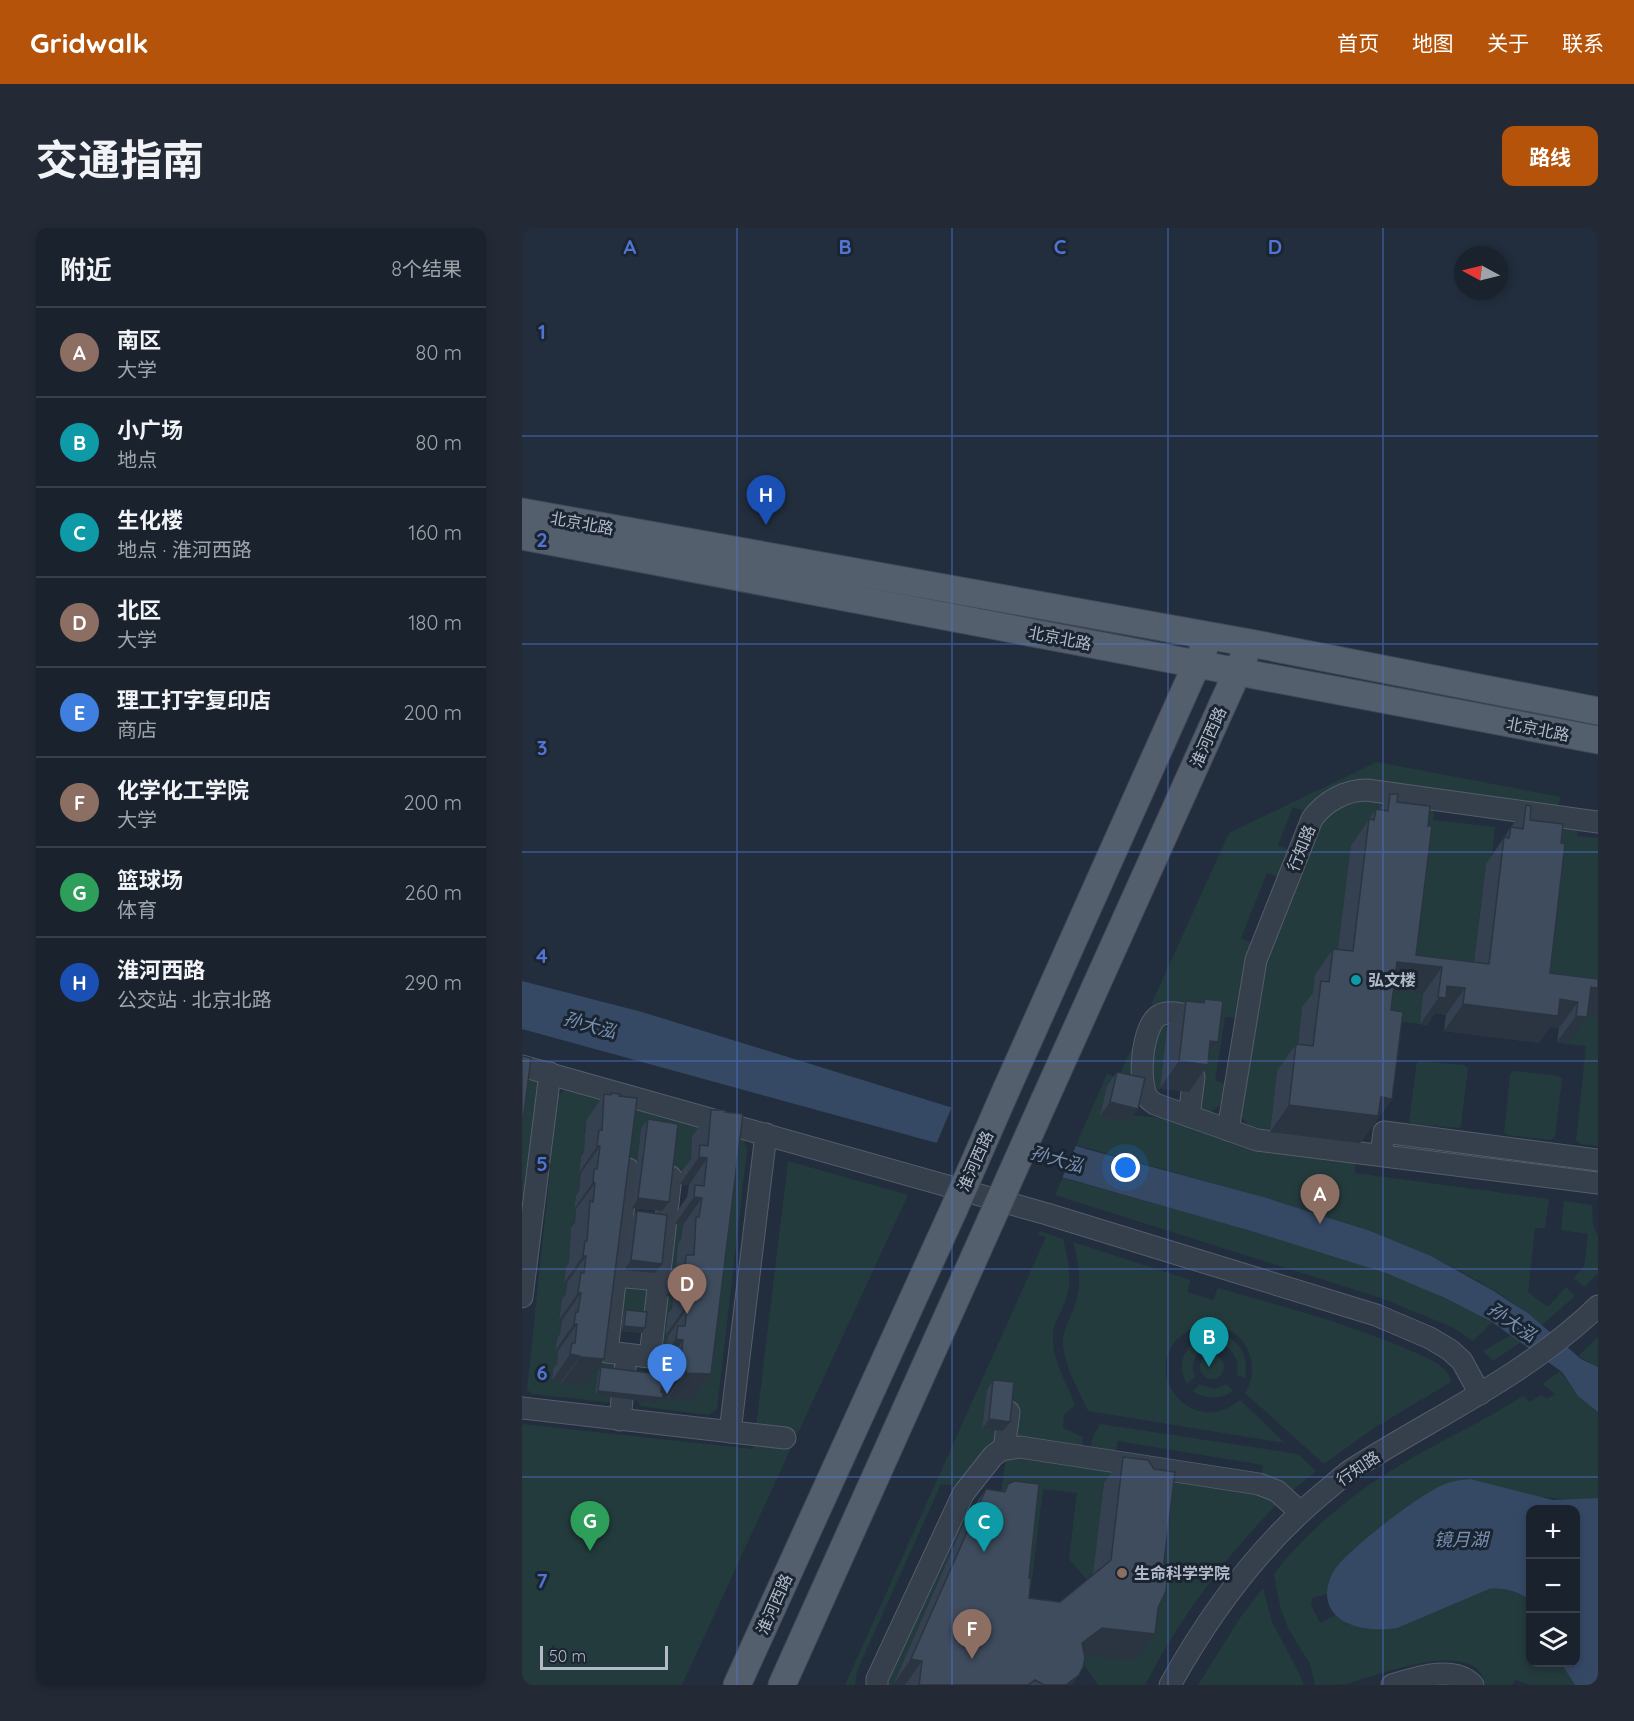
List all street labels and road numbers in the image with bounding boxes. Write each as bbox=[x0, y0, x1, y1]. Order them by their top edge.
street label: 北京北路 bbox=[549, 508, 615, 538]
street label: 北京北路 bbox=[1027, 622, 1093, 654]
street label: 淮河西路 bbox=[1186, 704, 1230, 770]
street label: 北京北路 bbox=[1505, 713, 1571, 745]
street label: 行知路 bbox=[1283, 822, 1319, 874]
street label: 淮河西路 bbox=[953, 1128, 997, 1194]
street label: 行知路 bbox=[1333, 1446, 1383, 1490]
street label: 淮河西路 bbox=[752, 1571, 796, 1637]

